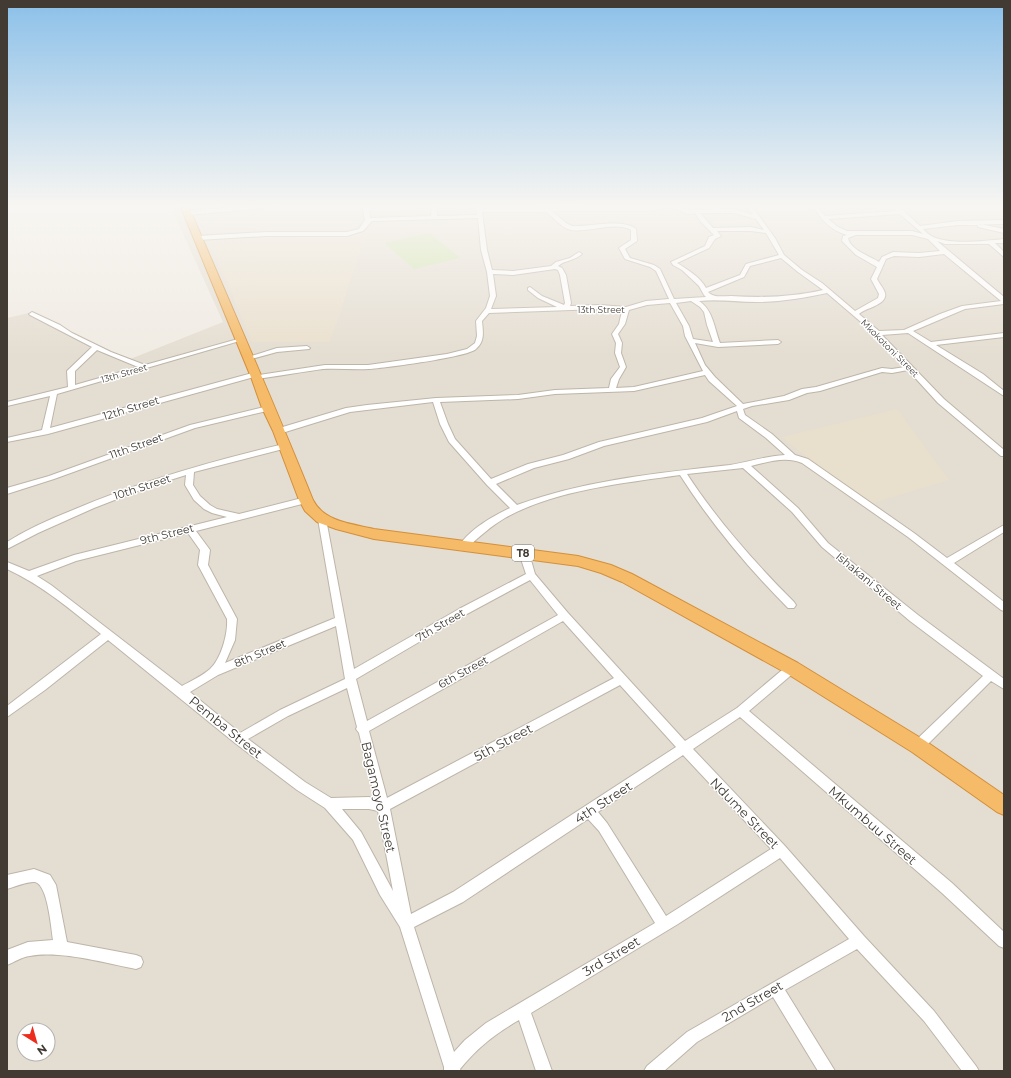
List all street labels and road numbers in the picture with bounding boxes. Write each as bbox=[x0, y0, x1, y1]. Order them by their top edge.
street label: 13th Street bbox=[577, 304, 625, 315]
street label: Mkokotoni Street bbox=[859, 317, 922, 380]
street label: 13th Street bbox=[100, 361, 149, 385]
street label: 12th Street bbox=[101, 393, 161, 423]
street label: 11th Street bbox=[107, 430, 165, 462]
street label: 10th Street bbox=[112, 471, 173, 503]
street label: 9th Street bbox=[139, 520, 196, 547]
road number: T8 bbox=[512, 545, 534, 561]
street label: Ishakani Street bbox=[833, 549, 905, 613]
street label: 7th Street bbox=[413, 605, 467, 645]
street label: 8th Street bbox=[232, 636, 289, 670]
street label: 6th Street bbox=[436, 652, 491, 691]
street label: Pemba Street bbox=[186, 692, 266, 762]
street label: 5th Street bbox=[471, 720, 535, 764]
street label: Bagamoyo Street bbox=[358, 740, 400, 854]
street label: Ndume Street bbox=[707, 774, 783, 852]
street label: 4th Street bbox=[571, 777, 635, 827]
street label: Mkumbuu Street bbox=[826, 782, 920, 868]
street label: 3rd Street bbox=[579, 933, 643, 979]
street label: 2nd Street bbox=[719, 977, 785, 1025]

